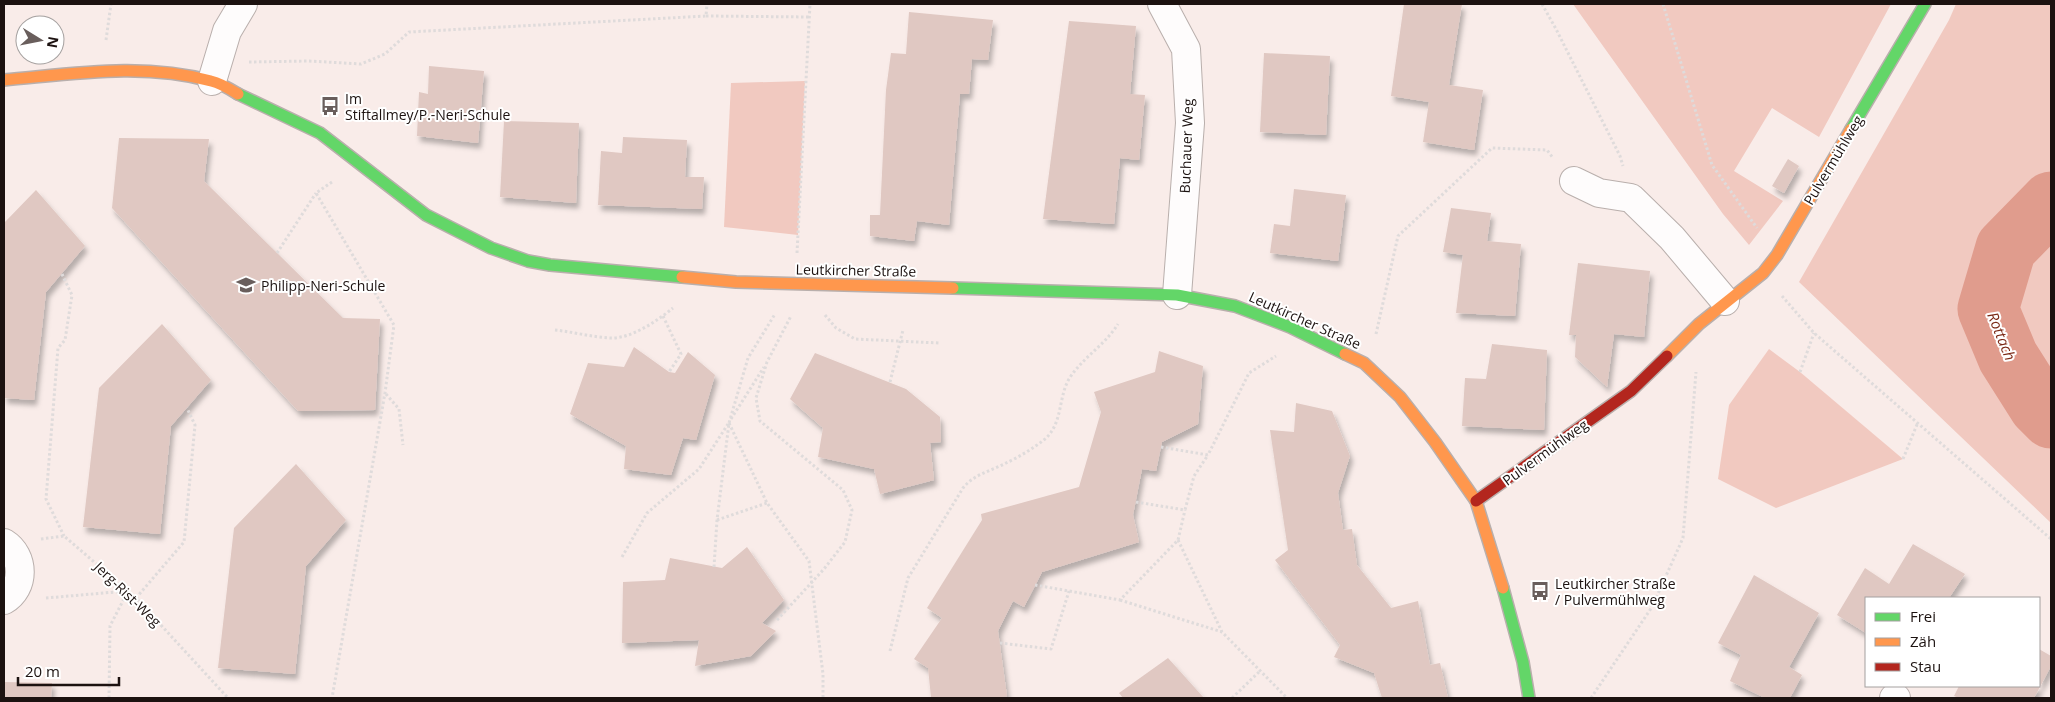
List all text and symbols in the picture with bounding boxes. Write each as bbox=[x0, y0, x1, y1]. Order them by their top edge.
north arrow bbox=[15, 15, 65, 65]
text: N bbox=[43, 35, 64, 50]
place label: Im Stiftallmey/P.-Neri-Schule bbox=[345, 89, 511, 124]
bus stop icon: Im Stiftallmey/P.-Neri-Schule bbox=[319, 95, 341, 117]
street label: Buchauer Weg bbox=[1175, 98, 1197, 194]
street label: Pulvermühlweg bbox=[1799, 111, 1867, 208]
street label: Leutkircher Straße bbox=[796, 259, 917, 281]
school or university icon: Philipp-Neri-Schule bbox=[235, 274, 257, 296]
place label: Philipp-Neri-Schule bbox=[261, 276, 385, 295]
street label: Leutkircher Straße bbox=[1246, 287, 1364, 353]
water label: Rottach bbox=[1983, 309, 2021, 363]
street label: Pulvermühlweg bbox=[1499, 414, 1592, 489]
street label: Jerg-Rist-Weg bbox=[89, 556, 166, 631]
place label: Leutkircher Straße / Pulvermühlweg bbox=[1555, 574, 1676, 609]
bus stop icon: Leutkircher Straße / Pulvermühlweg bbox=[1529, 580, 1551, 602]
legend bbox=[1865, 597, 2040, 687]
text: Frei bbox=[1910, 606, 1936, 626]
text: Zäh bbox=[1910, 631, 1936, 651]
scale bar bbox=[18, 654, 119, 686]
text: Stau bbox=[1910, 656, 1941, 676]
text: 20 m bbox=[25, 661, 60, 681]

